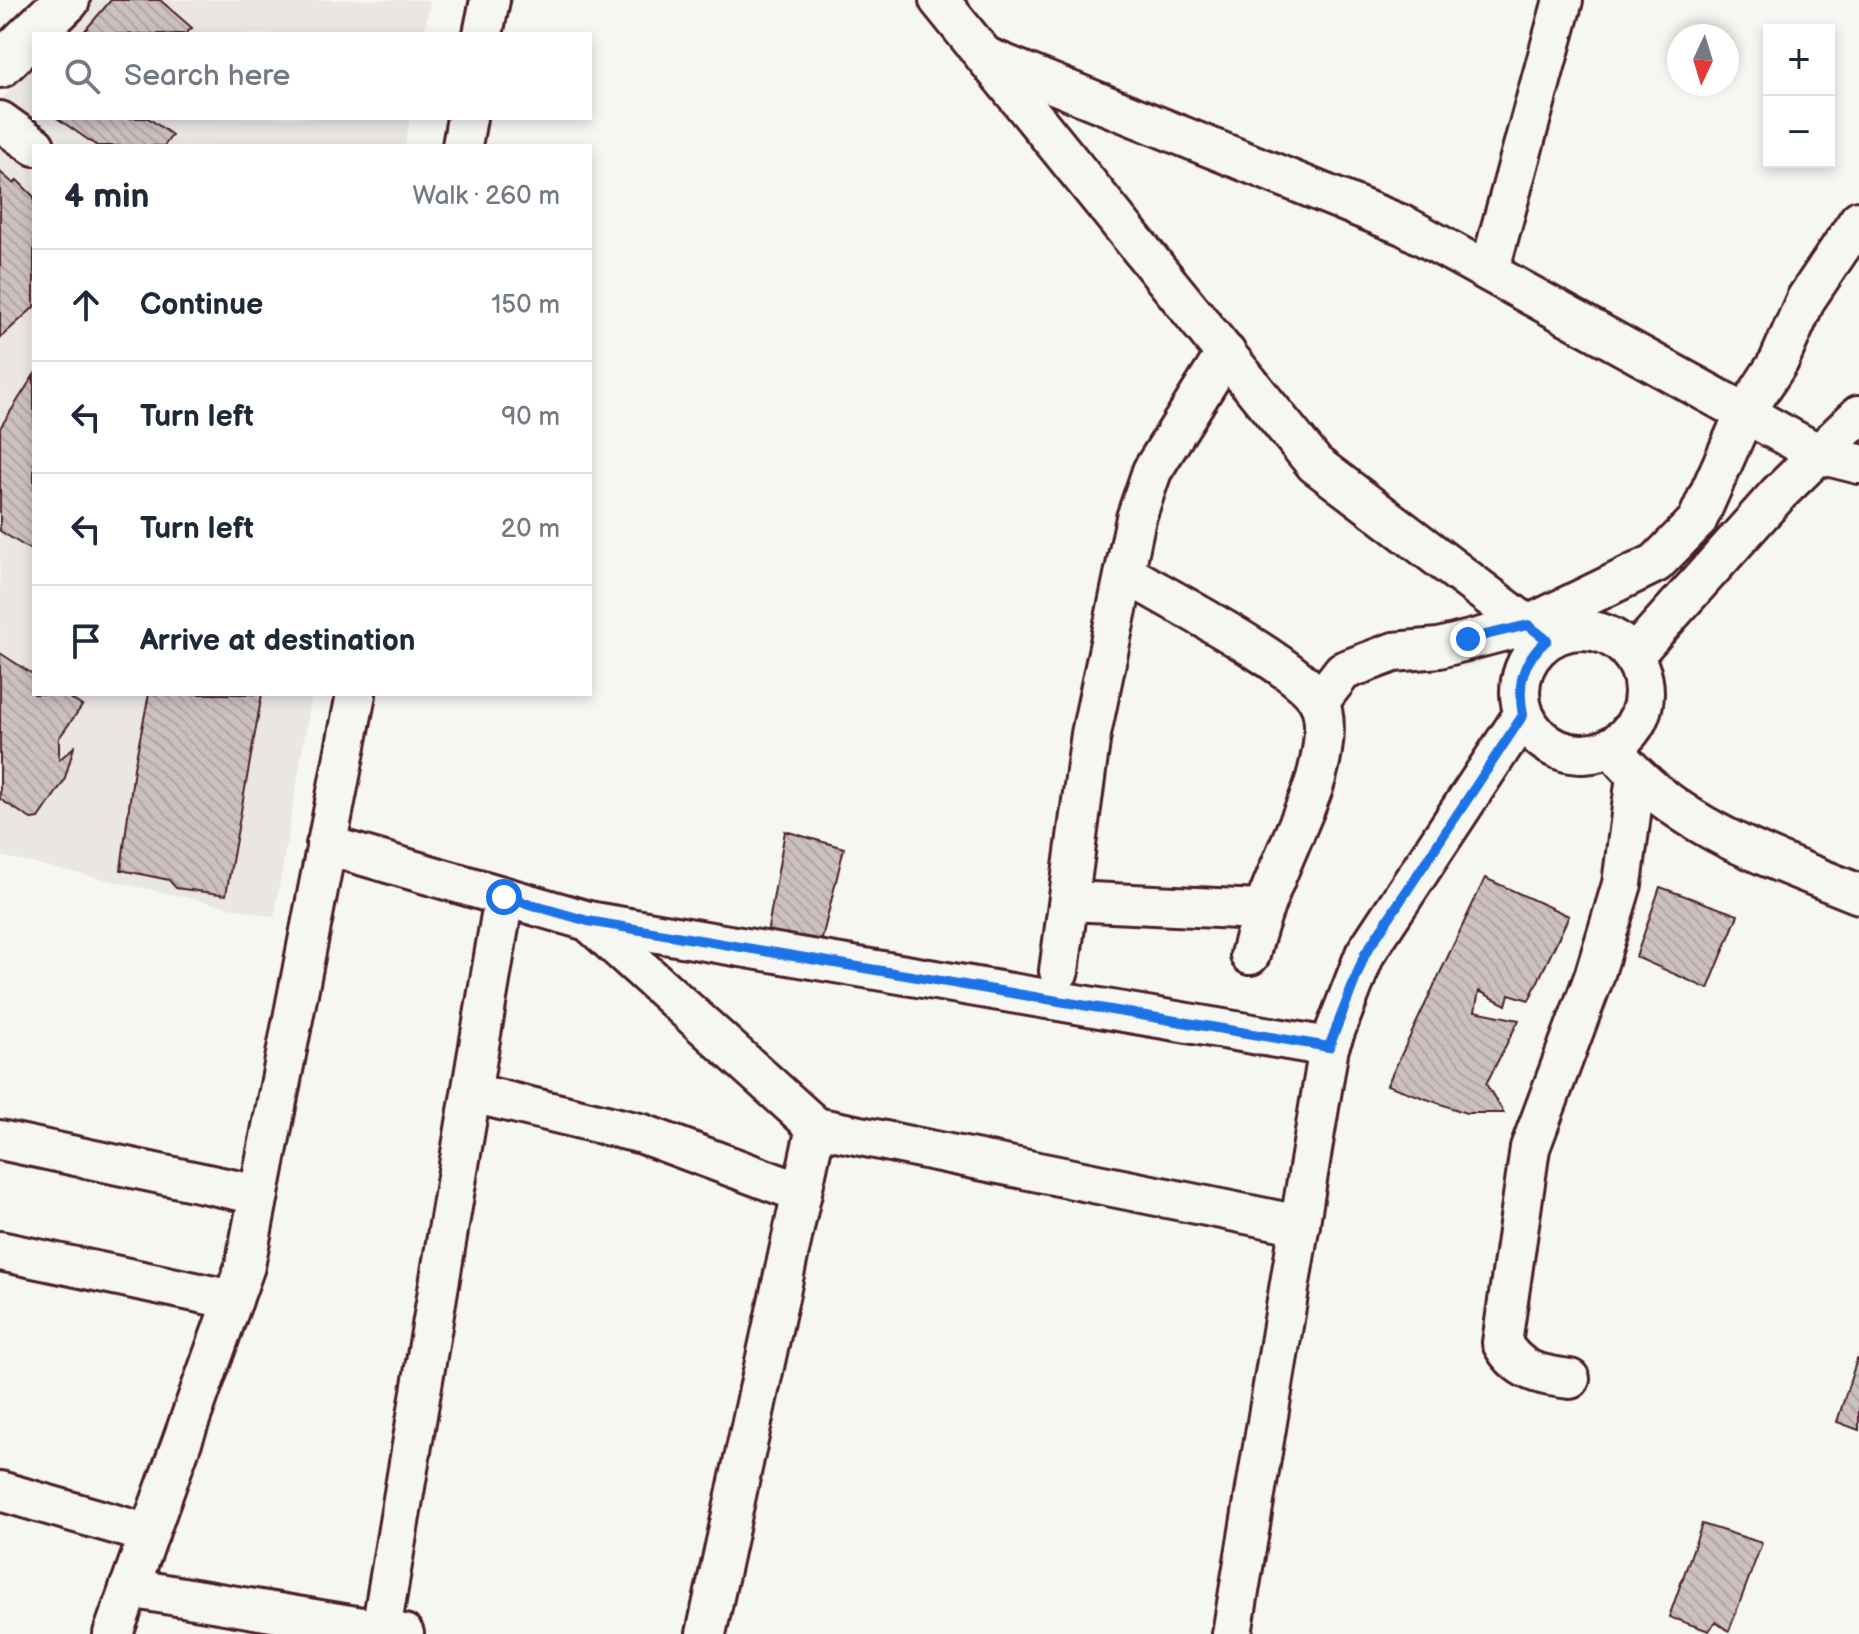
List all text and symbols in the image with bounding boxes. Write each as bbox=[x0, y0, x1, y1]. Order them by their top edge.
north arrow bbox=[1667, 24, 1739, 96]
map controls bbox=[1763, 24, 1835, 168]
button: + bbox=[1763, 24, 1835, 96]
search box bbox=[32, 32, 592, 120]
icon: search bbox=[60, 54, 104, 98]
text: Search here bbox=[124, 58, 290, 94]
button: − bbox=[1763, 96, 1835, 168]
text: 4 min bbox=[64, 176, 150, 217]
text: Walk · 260 m bbox=[413, 181, 560, 212]
icon: ahead bbox=[64, 283, 108, 327]
text: Continue bbox=[140, 287, 263, 323]
text: 150 m bbox=[491, 290, 560, 321]
icon: left bbox=[64, 395, 108, 439]
text: Turn left bbox=[140, 399, 254, 435]
text: 90 m bbox=[501, 402, 560, 433]
icon: left bbox=[64, 507, 108, 551]
text: Turn left bbox=[140, 511, 254, 547]
text: 20 m bbox=[501, 514, 560, 545]
icon: arrive bbox=[64, 619, 108, 663]
route end bbox=[1450, 621, 1486, 657]
text: Arrive at destination bbox=[140, 623, 416, 659]
route start bbox=[486, 879, 522, 915]

